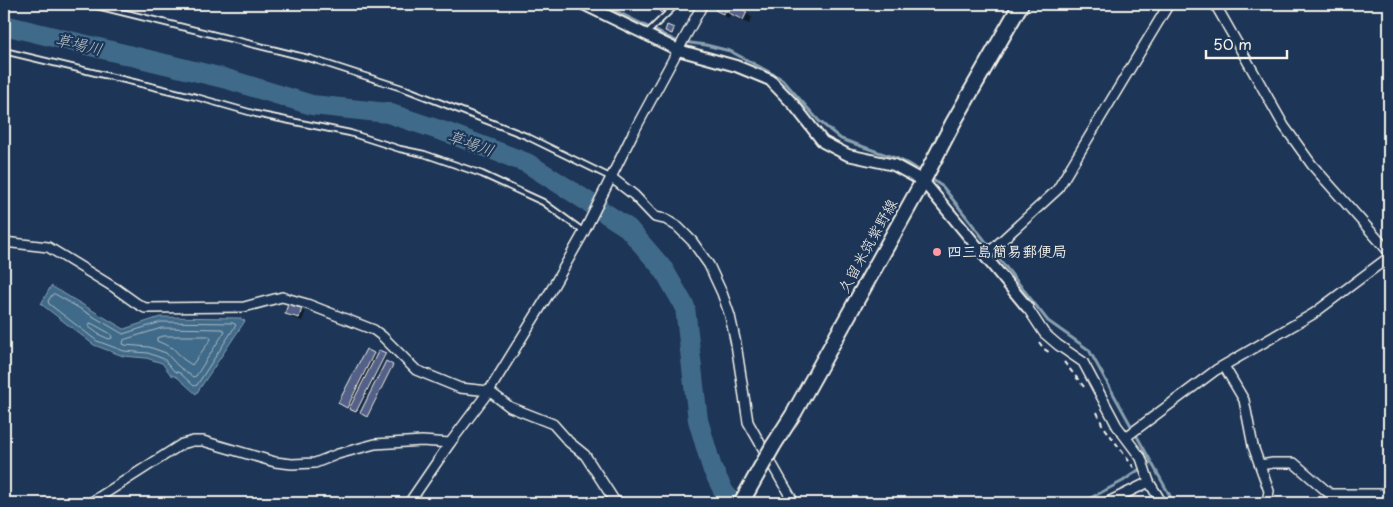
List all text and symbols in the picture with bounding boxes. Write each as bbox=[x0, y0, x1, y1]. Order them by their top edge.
water label: 草場川 bbox=[53, 26, 105, 60]
scale bar bbox=[1206, 28, 1287, 60]
text: 50 m bbox=[1213, 32, 1252, 55]
water label: 草場川 bbox=[445, 123, 498, 162]
street label: 久留米筑紫野線 bbox=[831, 194, 902, 297]
place label: 四三島簡易郵便局 bbox=[947, 239, 1067, 262]
marker: 四三島簡易郵便局 bbox=[931, 246, 943, 258]

